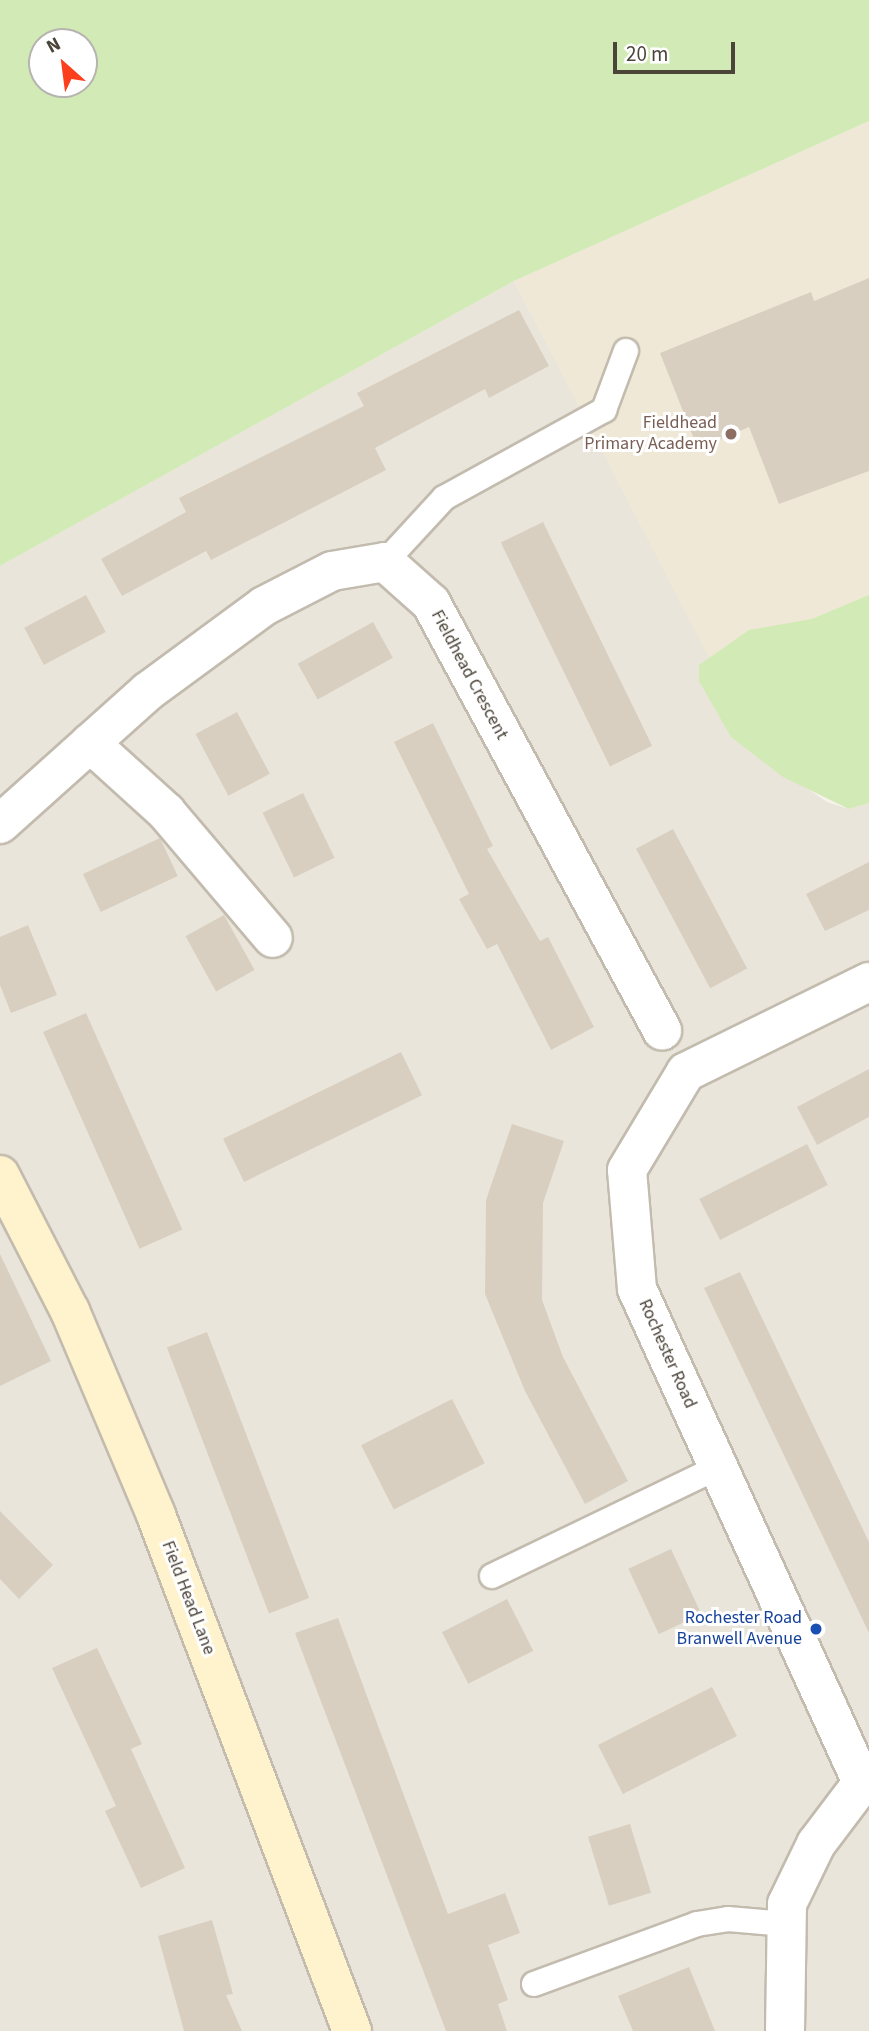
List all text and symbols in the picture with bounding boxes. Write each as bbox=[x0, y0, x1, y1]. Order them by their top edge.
north arrow bbox=[28, 28, 98, 98]
scale bar bbox=[617, 28, 740, 72]
text: N bbox=[42, 31, 66, 61]
text: 20 m bbox=[626, 39, 668, 69]
place label: Fieldhead Primary Academy bbox=[584, 413, 717, 456]
marker: Fieldhead Primary Academy bbox=[723, 426, 739, 442]
street label: Fieldhead Crescent bbox=[426, 607, 512, 743]
street label: Rochester Road bbox=[633, 1296, 701, 1412]
street label: Field Head Lane bbox=[156, 1538, 220, 1658]
place label: Rochester Road Branwell Avenue bbox=[677, 1608, 802, 1650]
marker: Rochester Road Branwell Avenue bbox=[808, 1621, 824, 1637]

